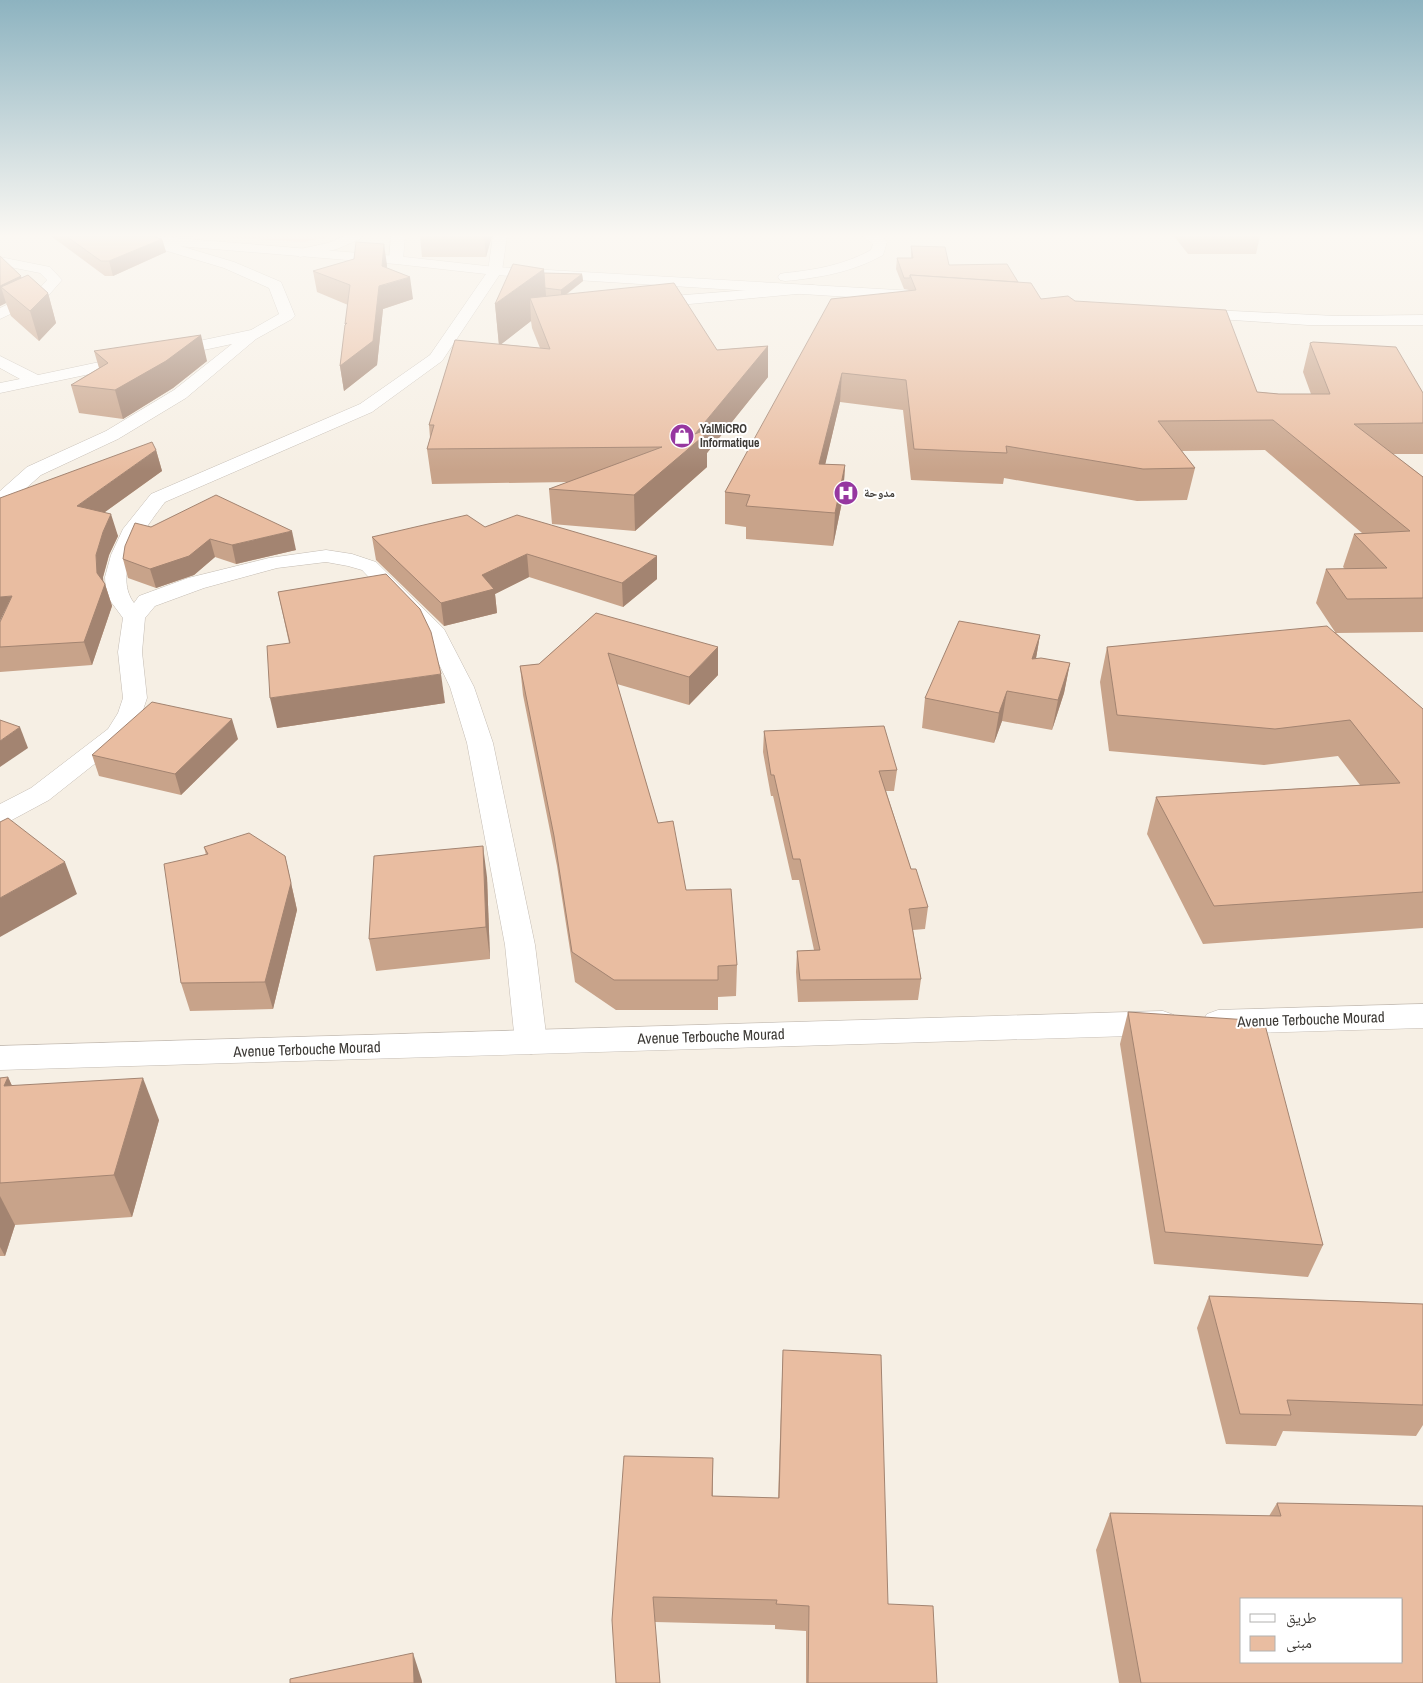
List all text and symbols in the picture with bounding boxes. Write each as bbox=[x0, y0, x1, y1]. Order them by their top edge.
place label: YalMiCRO Informatique bbox=[700, 421, 760, 451]
shop icon: YalMiCRO Informatique bbox=[669, 423, 695, 449]
hospital icon: مدوحة bbox=[833, 480, 859, 506]
place label: مدوحة bbox=[864, 485, 895, 501]
street label: Avenue Terbouche Mourad bbox=[1236, 1006, 1385, 1032]
street label: Avenue Terbouche Mourad bbox=[636, 1023, 785, 1049]
street label: Avenue Terbouche Mourad bbox=[232, 1036, 381, 1062]
legend bbox=[1240, 1598, 1403, 1663]
text: طريق bbox=[1286, 1607, 1317, 1628]
text: مبنى bbox=[1286, 1632, 1312, 1653]

